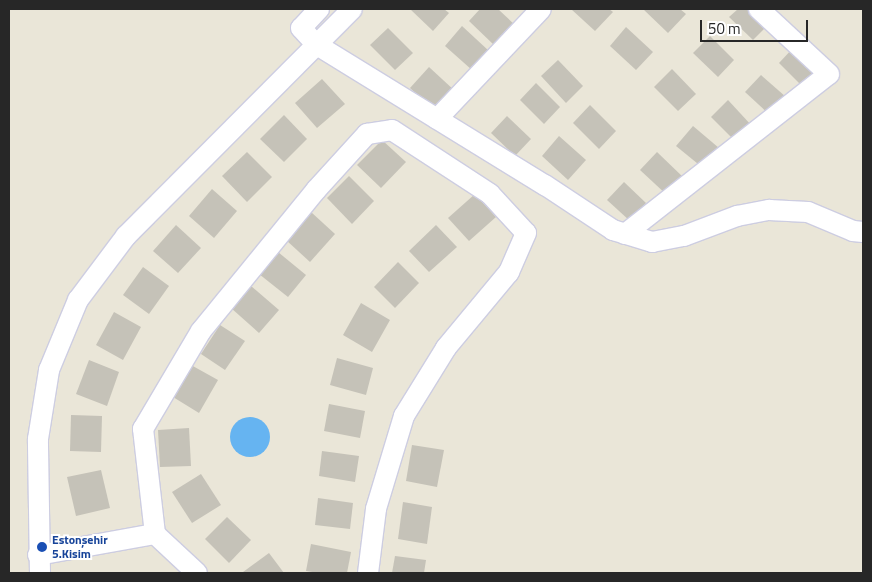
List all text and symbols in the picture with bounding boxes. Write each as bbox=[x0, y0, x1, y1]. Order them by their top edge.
scale bar bbox=[702, 10, 810, 42]
text: 50 m bbox=[708, 17, 741, 40]
place label: Estonşehir 5.Kisim bbox=[52, 533, 108, 561]
marker: Estonşehir 5.Kisim bbox=[36, 541, 48, 553]

